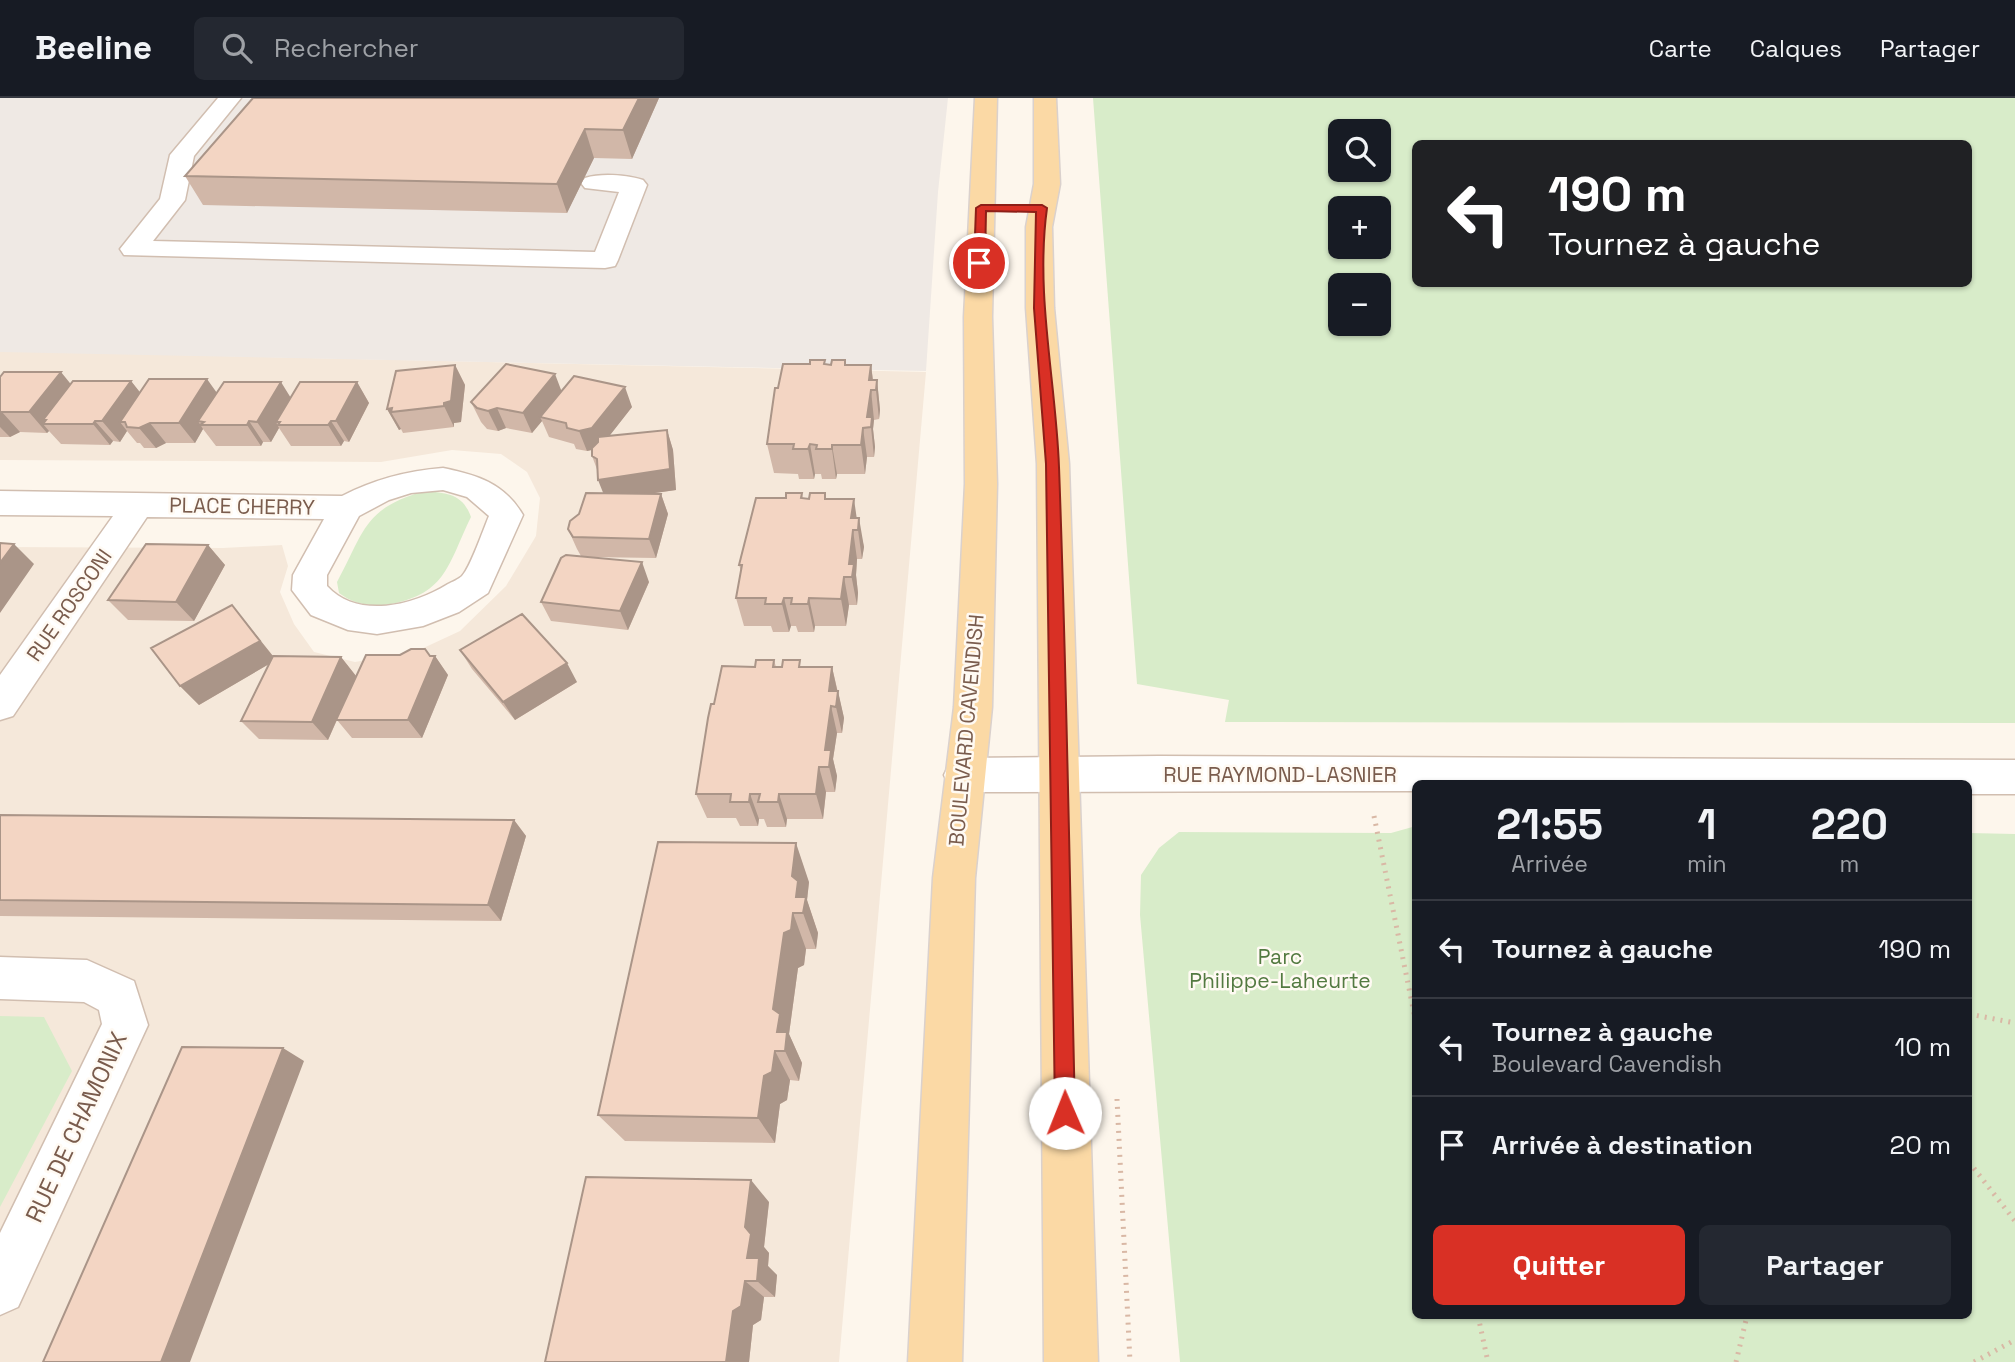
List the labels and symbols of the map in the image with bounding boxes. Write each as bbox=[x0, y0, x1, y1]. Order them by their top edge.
pin bbox=[949, 233, 1009, 293]
street label: PLACE CHERRY bbox=[169, 491, 315, 521]
street label: RUE ROSCONI bbox=[20, 544, 118, 666]
street label: BOULEVARD CAVENDISH bbox=[942, 613, 990, 847]
street label: RUE RAYMOND-LASNIER bbox=[1163, 761, 1397, 788]
park label: Parc Philippe-Laheurte bbox=[1189, 943, 1371, 994]
street label: RUE DE CHAMONIX bbox=[18, 1027, 134, 1227]
position arrow bbox=[1028, 1076, 1102, 1150]

